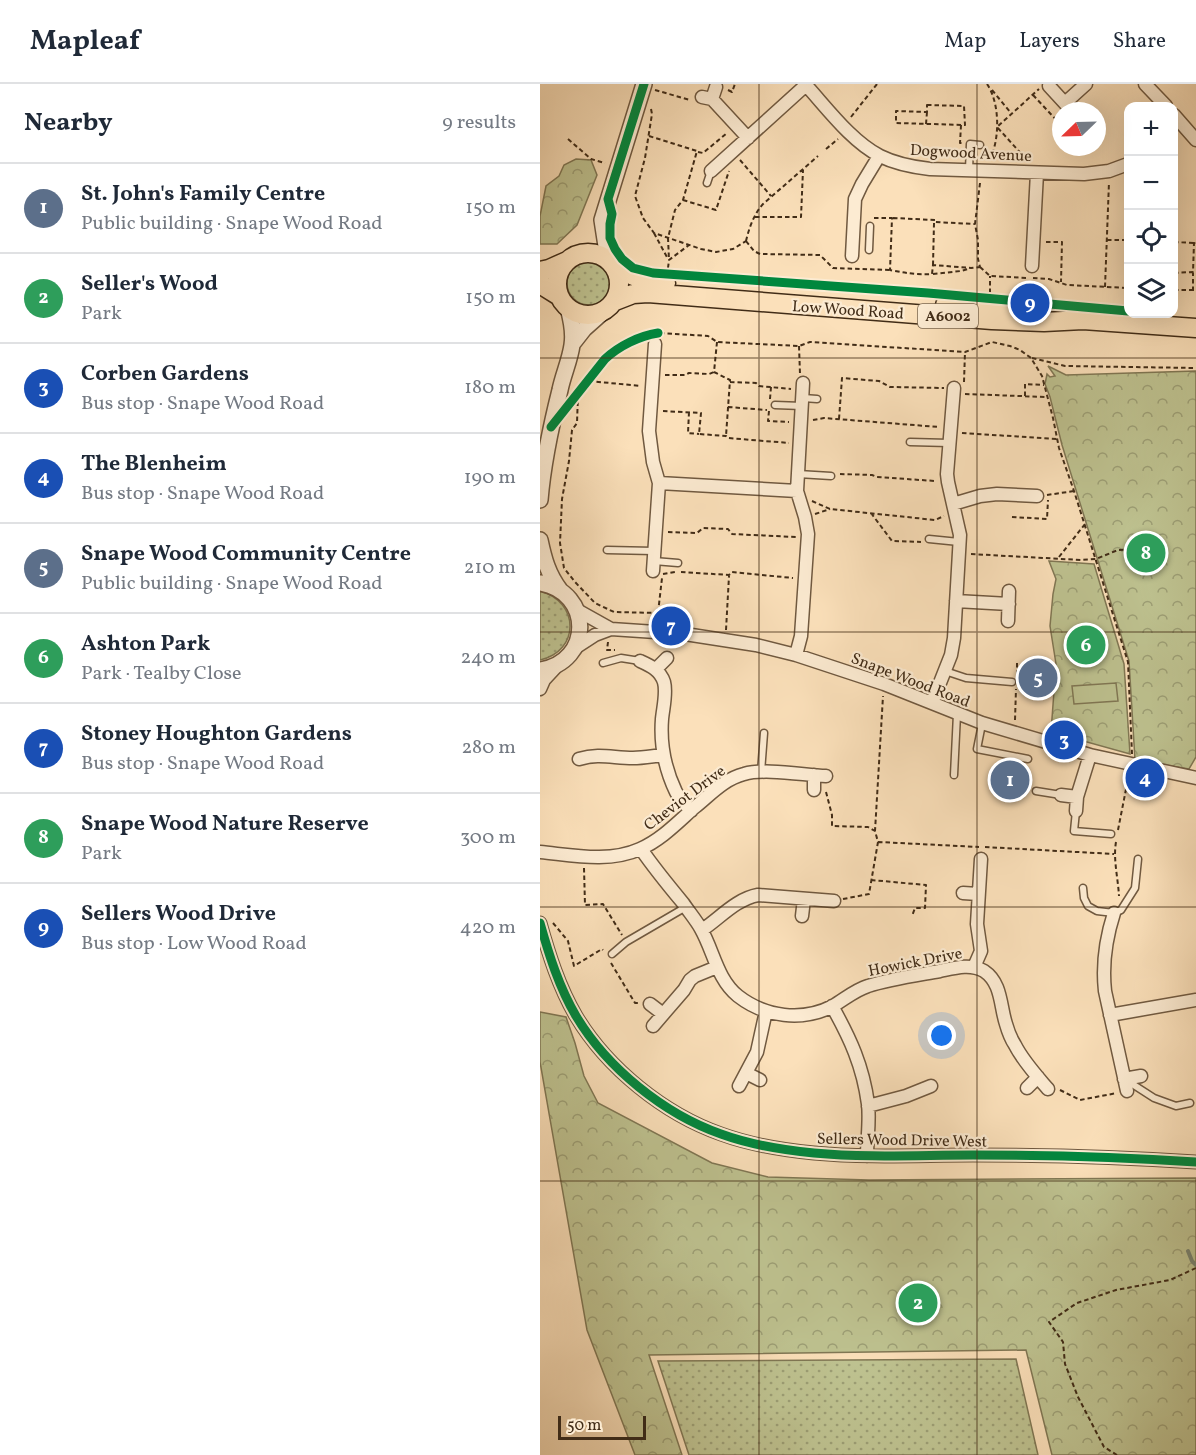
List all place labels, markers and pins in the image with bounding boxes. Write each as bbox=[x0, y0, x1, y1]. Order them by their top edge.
pin: 9 bbox=[1010, 280, 1050, 326]
pin: 8 bbox=[1126, 530, 1166, 576]
pin: 7 bbox=[652, 604, 690, 648]
pin: 6 bbox=[1066, 622, 1106, 668]
pin: 5 bbox=[1018, 656, 1058, 700]
pin: 3 bbox=[1044, 718, 1084, 762]
pin: 4 bbox=[1126, 756, 1164, 800]
pin: 1 bbox=[990, 758, 1030, 802]
pin: 2 bbox=[898, 1280, 938, 1326]

